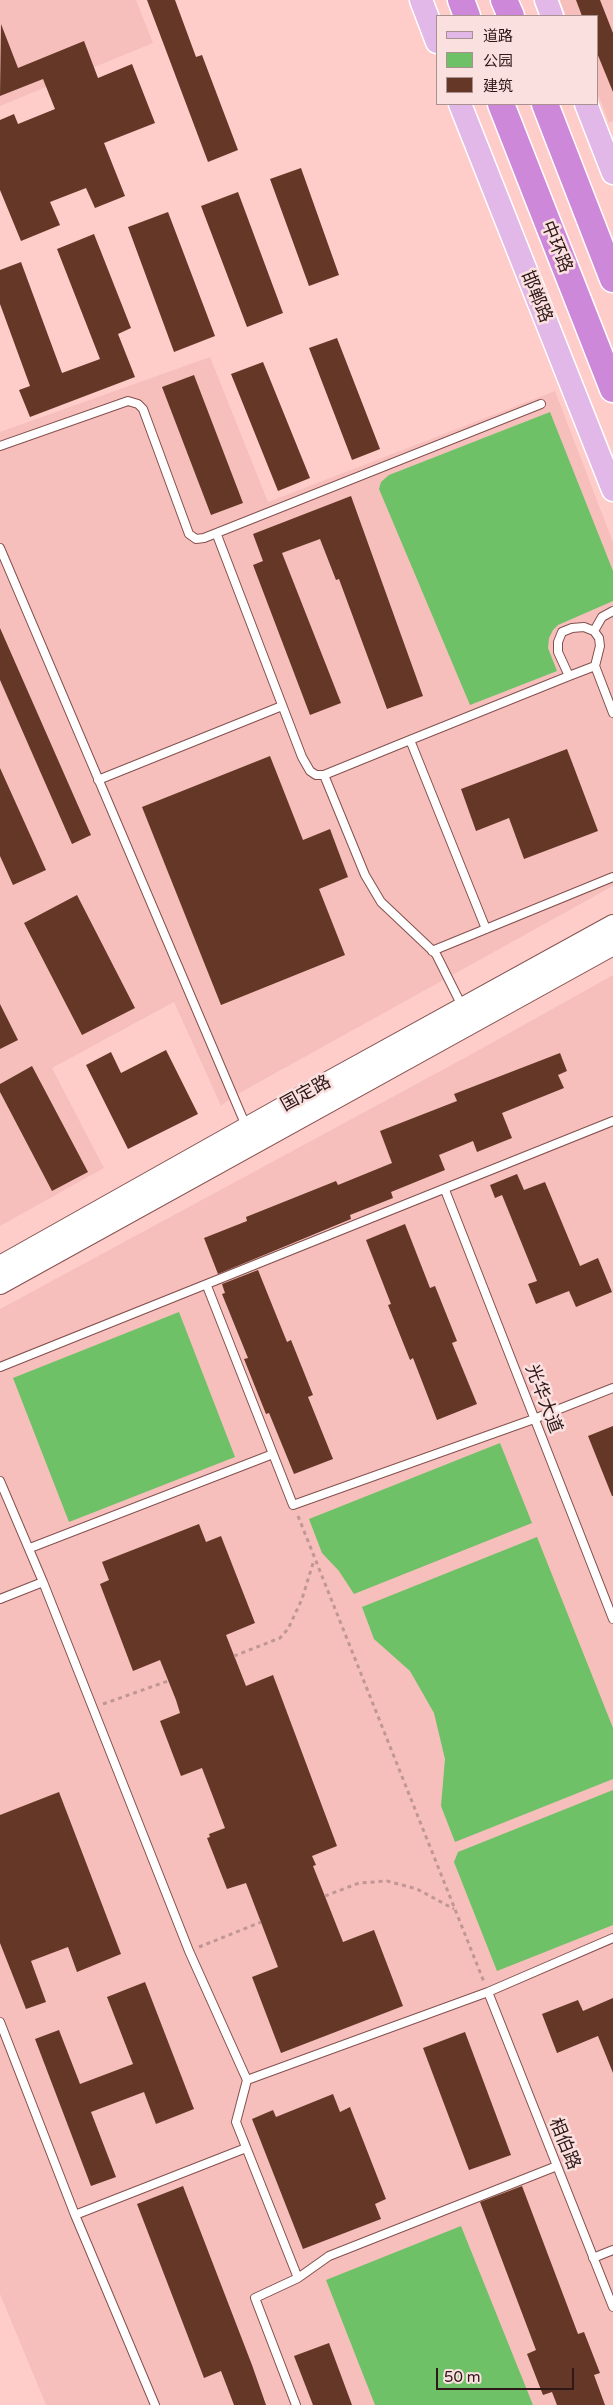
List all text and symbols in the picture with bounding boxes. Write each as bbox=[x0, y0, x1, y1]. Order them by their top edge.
legend bbox=[436, 15, 598, 105]
text: 道路 bbox=[483, 27, 513, 45]
text: 公园 bbox=[483, 52, 513, 70]
text: 建筑 bbox=[483, 77, 513, 95]
street label: 中环路 bbox=[536, 218, 576, 276]
street label: 邯郸路 bbox=[516, 268, 556, 326]
street label: 国定路 bbox=[277, 1071, 335, 1117]
street label: 光华大道 bbox=[520, 1362, 566, 1436]
street label: 相伯路 bbox=[544, 2115, 584, 2173]
scale bar bbox=[438, 2358, 576, 2390]
text: 50 m bbox=[444, 2368, 481, 2386]

